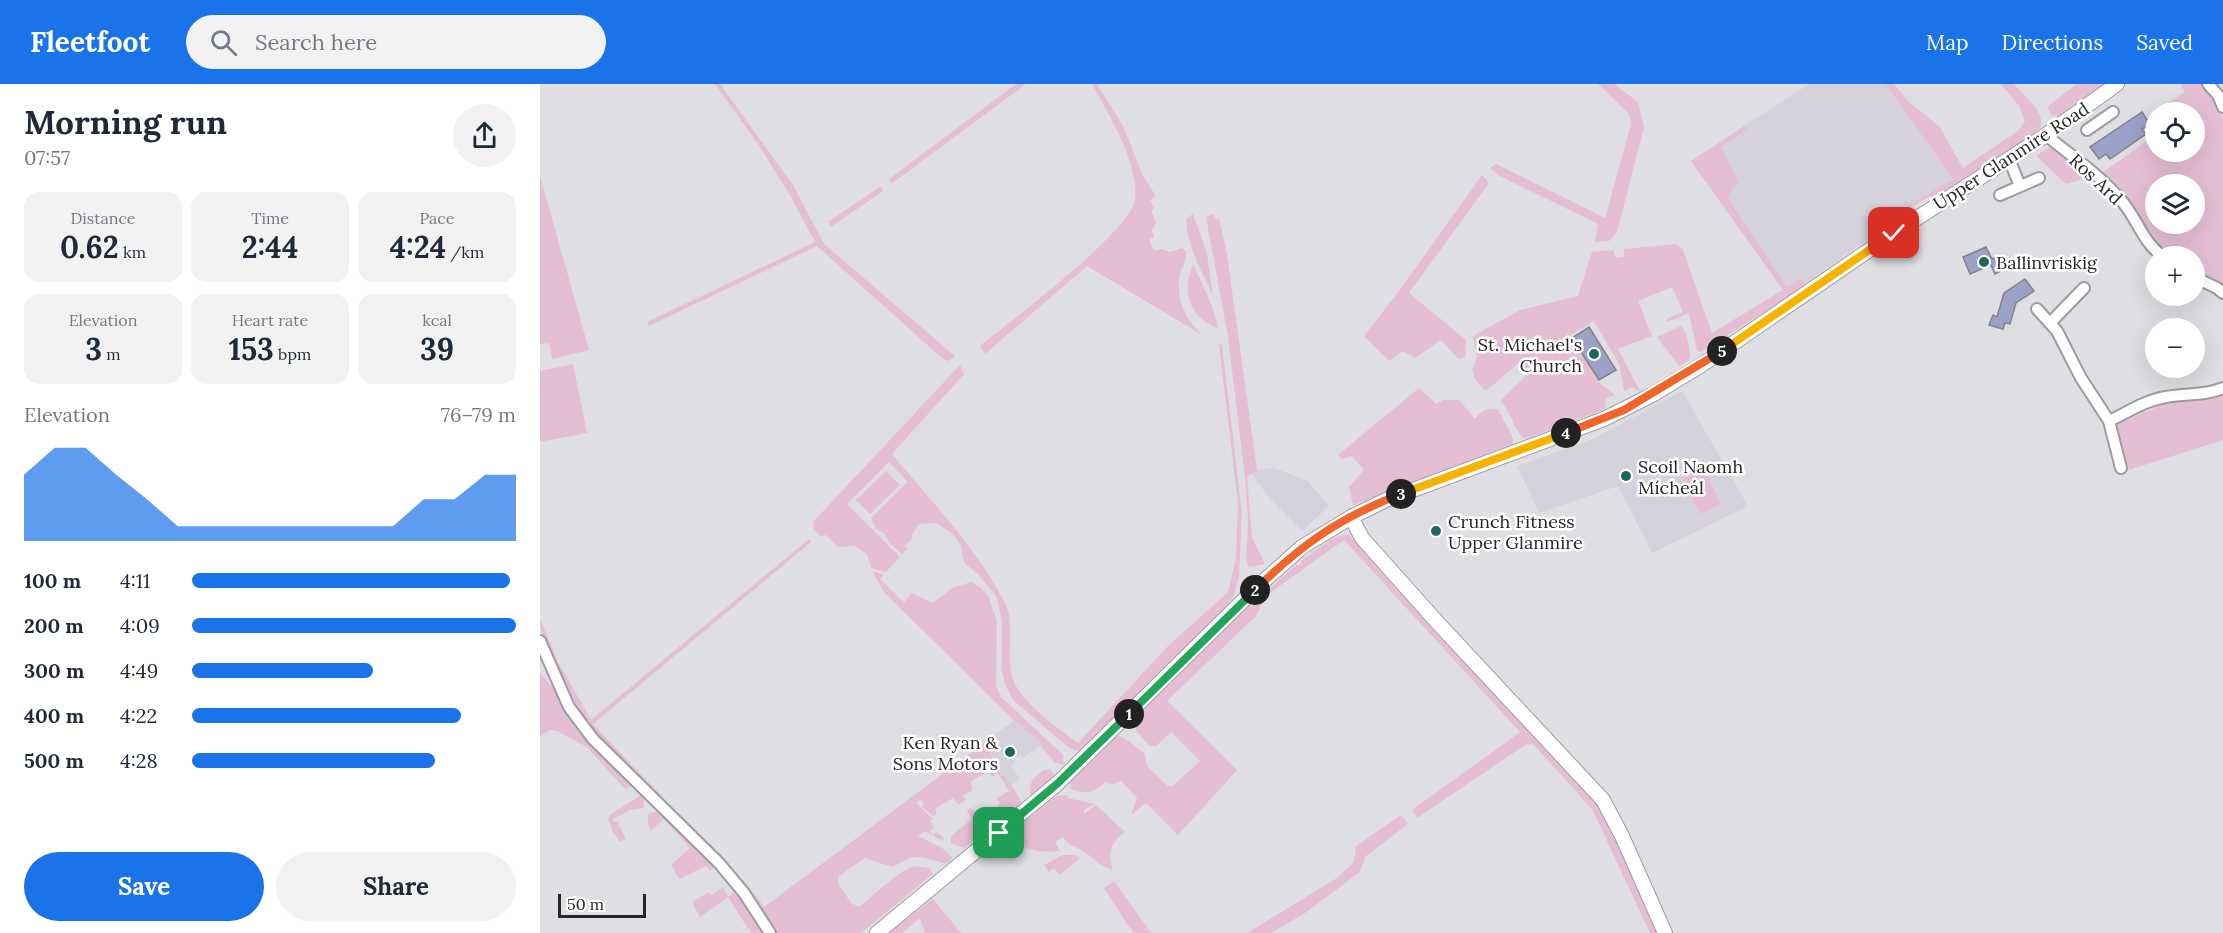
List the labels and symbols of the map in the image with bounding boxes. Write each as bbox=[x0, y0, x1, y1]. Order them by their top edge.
street label: Upper Glanmire Road bbox=[1929, 97, 2093, 215]
street label: Ros Ard bbox=[2065, 149, 2128, 210]
pin bbox=[1868, 207, 1919, 258]
place label: Ballinvriskig bbox=[1996, 251, 2098, 274]
marker: Ballinvriskig bbox=[1977, 255, 1991, 269]
place label: St. Michael's Church bbox=[1478, 333, 1582, 377]
pin: 5 bbox=[1707, 336, 1737, 366]
marker: St. Michael's Church bbox=[1587, 347, 1601, 361]
pin: 4 bbox=[1551, 418, 1581, 448]
place label: Scoil Naomh Mícheál bbox=[1638, 455, 1743, 499]
marker: Scoil Naomh Mícheál bbox=[1619, 469, 1633, 483]
pin: 3 bbox=[1386, 479, 1416, 509]
place label: Crunch Fitness Upper Glanmire bbox=[1448, 510, 1583, 554]
marker: Crunch Fitness Upper Glanmire bbox=[1429, 524, 1443, 538]
pin: 2 bbox=[1240, 575, 1270, 605]
pin: 1 bbox=[1114, 699, 1144, 729]
place label: Ken Ryan & Sons Motors bbox=[893, 731, 998, 775]
marker: Ken Ryan & Sons Motors bbox=[1003, 745, 1017, 759]
pin bbox=[973, 807, 1024, 858]
scale bar bbox=[558, 891, 646, 918]

